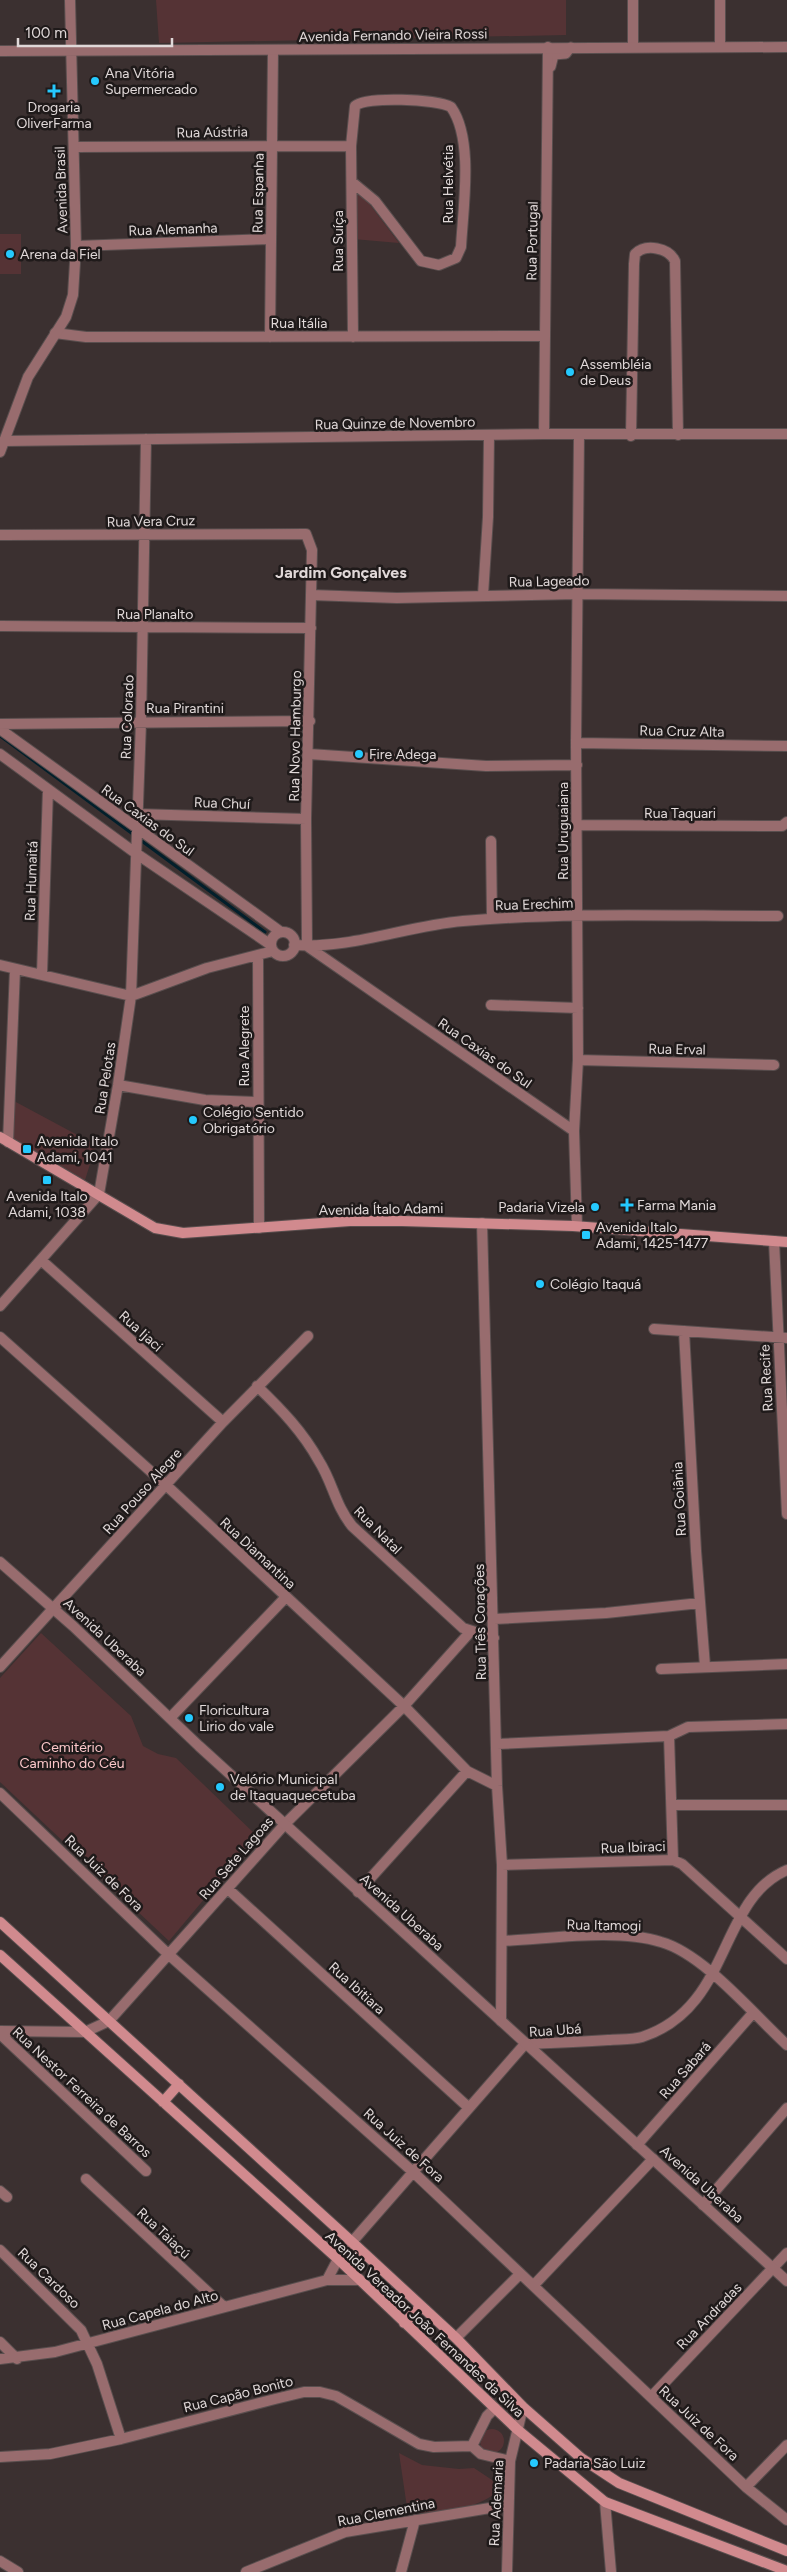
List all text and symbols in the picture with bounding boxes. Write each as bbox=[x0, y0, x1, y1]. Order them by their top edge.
scale bar bbox=[18, 15, 171, 47]
text: 100 m bbox=[25, 24, 67, 42]
street label: Avenida Fernando Vieira Rossi bbox=[299, 25, 488, 46]
place label: Ana Vitória Supermercado bbox=[105, 65, 197, 98]
marker: Ana Vitória Supermercado bbox=[89, 75, 101, 87]
marker: Drogaria OliverFarma bbox=[48, 85, 60, 97]
place label: Drogaria OliverFarma bbox=[16, 99, 92, 132]
street label: Rua Aústria bbox=[176, 123, 248, 142]
street label: Rua Helvétia bbox=[440, 145, 457, 223]
street label: Avenida Brasil bbox=[51, 146, 72, 234]
street label: Rua Espanha bbox=[249, 153, 268, 233]
street label: Rua Portugal bbox=[523, 201, 542, 281]
street label: Rua Suíça bbox=[330, 210, 347, 272]
street label: Rua Alemanha bbox=[128, 219, 218, 240]
place label: Arena da Fiel bbox=[20, 246, 101, 263]
marker: Arena da Fiel bbox=[4, 248, 16, 260]
street label: Rua Itália bbox=[271, 315, 327, 332]
place label: Assembléia de Deus bbox=[580, 356, 651, 389]
marker: Assembléia de Deus bbox=[564, 366, 576, 378]
street label: Rua Quinze de Novembro bbox=[314, 414, 476, 433]
street label: Rua Vera Cruz bbox=[106, 512, 196, 531]
district label: Jardim Gonçalves bbox=[275, 563, 407, 582]
street label: Rua Lageado bbox=[508, 572, 590, 591]
street label: Rua Planalto bbox=[117, 606, 193, 623]
street label: Rua Novo Hamburgo bbox=[286, 670, 305, 802]
street label: Rua Colorado bbox=[118, 674, 137, 760]
street label: Rua Pirantini bbox=[146, 700, 224, 717]
street label: Rua Cruz Alta bbox=[639, 722, 725, 741]
place label: Fire Adega bbox=[369, 746, 436, 763]
marker: Fire Adega bbox=[353, 748, 365, 760]
street label: Rua Caxias do Sul bbox=[98, 781, 197, 860]
street label: Rua Uruguaiana bbox=[555, 782, 572, 880]
street label: Rua Chuí bbox=[194, 794, 251, 813]
street label: Rua Taquari bbox=[644, 805, 716, 822]
street label: Rua Humaitá bbox=[22, 841, 41, 921]
street label: Rua Erechim bbox=[495, 895, 574, 914]
street label: Rua Alegrete bbox=[236, 1005, 253, 1086]
street label: Rua Caxias do Sul bbox=[434, 1015, 535, 1092]
street label: Rua Erval bbox=[648, 1040, 706, 1059]
street label: Rua Pelotas bbox=[91, 1041, 120, 1115]
place label: Colégio Sentido Obrigatório bbox=[203, 1104, 304, 1137]
marker: Colégio Sentido Obrigatório bbox=[187, 1114, 199, 1126]
place label: Avenida Italo Adami, 1041 bbox=[37, 1133, 118, 1166]
marker: Avenida Italo Adami, 1041 bbox=[21, 1143, 33, 1155]
marker: Avenida Italo Adami, 1038 bbox=[41, 1174, 53, 1186]
place label: Avenida Italo Adami, 1038 bbox=[6, 1188, 88, 1221]
place label: Farma Mania bbox=[637, 1197, 716, 1214]
place label: Padaria Vizela bbox=[498, 1199, 585, 1216]
marker: Farma Mania bbox=[621, 1199, 633, 1211]
street label: Avenida Ítalo Adami bbox=[319, 1200, 443, 1219]
marker: Padaria Vizela bbox=[589, 1201, 601, 1213]
place label: Avenida Italo Adami, 1425-1477 bbox=[596, 1219, 709, 1252]
marker: Avenida Italo Adami, 1425-1477 bbox=[580, 1229, 592, 1241]
place label: Colégio Itaquá bbox=[550, 1276, 641, 1293]
marker: Colégio Itaquá bbox=[534, 1278, 546, 1290]
street label: Rua Ijaci bbox=[115, 1307, 166, 1355]
street label: Rua Recife bbox=[756, 1344, 777, 1412]
street label: Rua Pouso Alegre bbox=[99, 1445, 186, 1538]
street label: Rua Goiânia bbox=[669, 1461, 690, 1537]
street label: Rua Natal bbox=[350, 1503, 405, 1558]
street label: Rua Diamantina bbox=[216, 1514, 299, 1593]
street label: Rua Três Corações bbox=[471, 1564, 490, 1680]
street label: Avenida Uberaba bbox=[60, 1595, 150, 1680]
place label: Floricultura Lirio do vale bbox=[199, 1702, 274, 1735]
marker: Floricultura Lirio do vale bbox=[183, 1712, 195, 1724]
park label: Cemitério Caminho do Céu bbox=[20, 1739, 124, 1772]
place label: Velório Municipal de Itaquaquecetuba bbox=[230, 1771, 356, 1804]
marker: Velório Municipal de Itaquaquecetuba bbox=[214, 1781, 226, 1793]
street label: Rua Sete Lagoas bbox=[196, 1813, 277, 1903]
street label: Rua Juiz de Fora bbox=[61, 1832, 146, 1915]
street label: Rua Ibiraci bbox=[600, 1838, 666, 1857]
street label: Avenida Uberaba bbox=[356, 1870, 447, 1954]
street label: Rua Itamogi bbox=[566, 1916, 642, 1935]
street label: Rua Ibitiara bbox=[325, 1959, 388, 2018]
street label: Rua Ubá bbox=[528, 2020, 582, 2041]
street label: Rua Nestor Ferreira de Barros bbox=[9, 2024, 155, 2161]
street label: Rua Sabará bbox=[656, 2038, 715, 2102]
street label: Rua Juiz de Fora bbox=[360, 2105, 447, 2186]
street label: Avenida Uberaba bbox=[656, 2142, 747, 2226]
street label: Rua Taiaçú bbox=[133, 2204, 194, 2262]
street label: Avenida Vereador João Fernandes da Silva bbox=[322, 2228, 527, 2421]
street label: Rua Cardoso bbox=[14, 2244, 83, 2312]
street label: Rua Andradas bbox=[673, 2279, 745, 2353]
street label: Rua Capela do Alto bbox=[100, 2287, 220, 2334]
street label: Rua Capão Bonito bbox=[181, 2373, 295, 2416]
street label: Rua Juiz de Fora bbox=[655, 2382, 742, 2465]
place label: Padaria São Luiz bbox=[544, 2455, 646, 2472]
marker: Padaria São Luiz bbox=[528, 2457, 540, 2469]
street label: Rua Ademaria bbox=[486, 2459, 507, 2547]
street label: Rua Clementina bbox=[336, 2495, 436, 2530]

